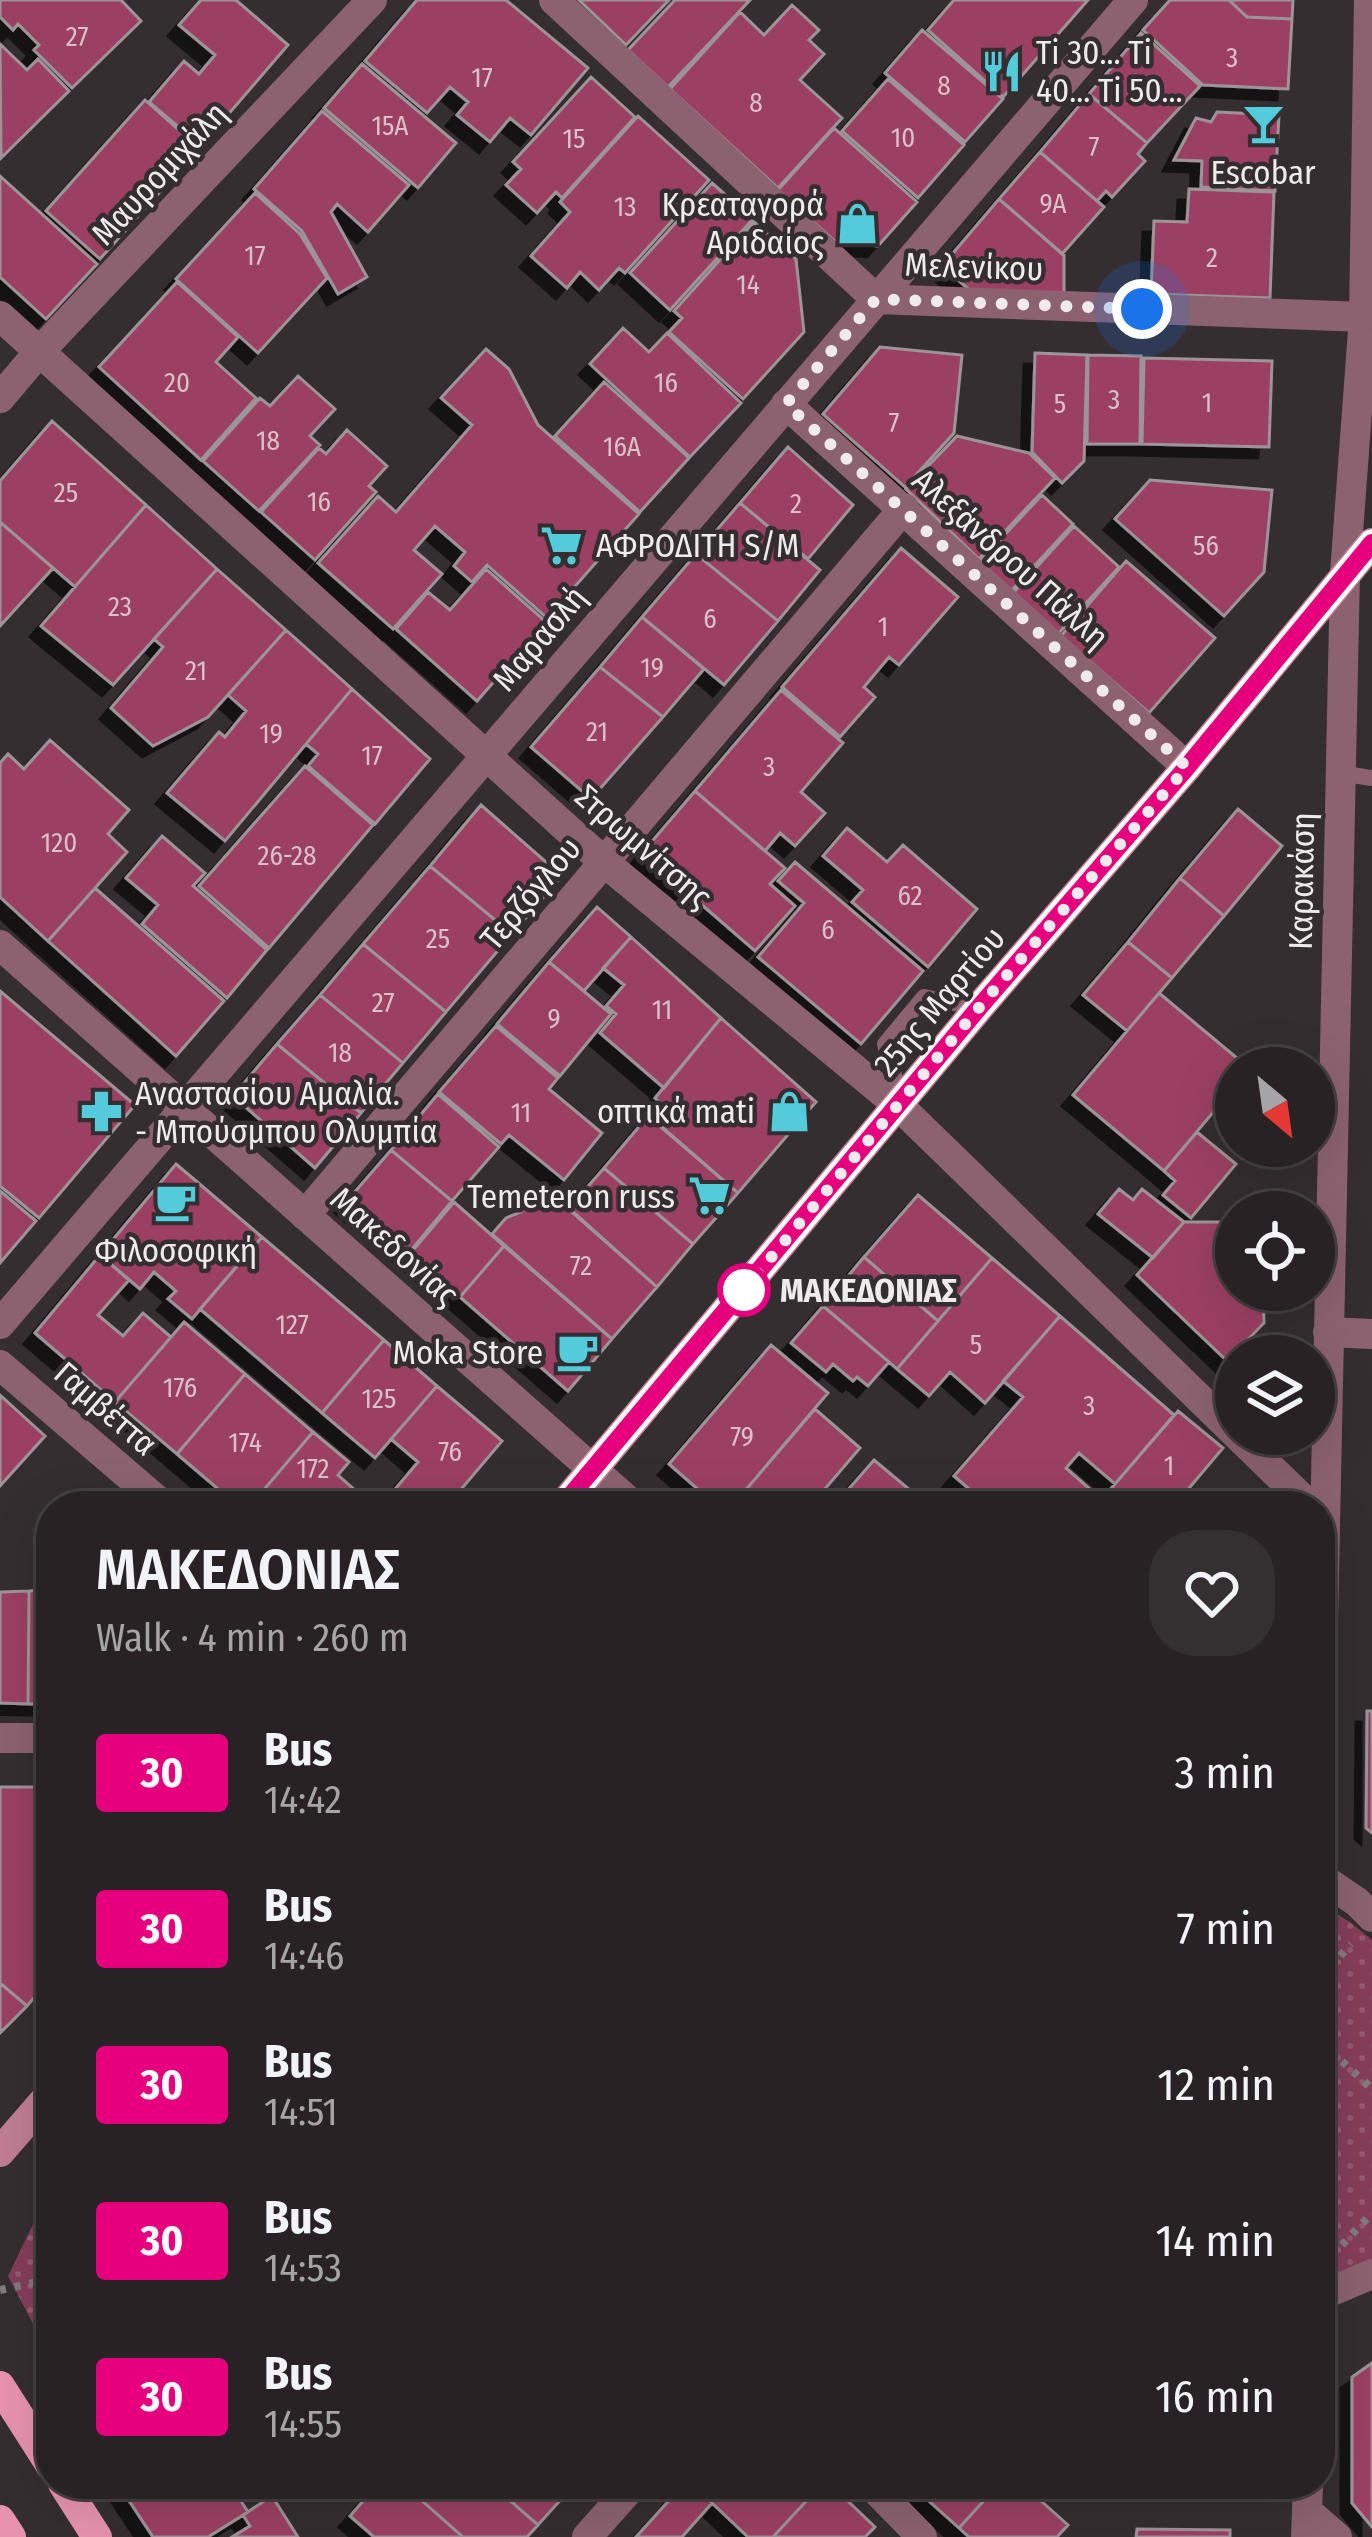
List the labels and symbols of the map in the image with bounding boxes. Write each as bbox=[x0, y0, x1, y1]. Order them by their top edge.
house number: 27 bbox=[66, 21, 88, 53]
place label: Ti 30... Ti 40... Ti 50... bbox=[1036, 33, 1183, 111]
house number: 3 bbox=[1226, 42, 1238, 74]
restaurant icon: Ti 30... Ti 40... Ti 50... bbox=[979, 48, 1025, 94]
house number: 17 bbox=[471, 62, 493, 94]
house number: 8 bbox=[937, 70, 951, 102]
house number: 8 bbox=[749, 87, 763, 119]
street label: Μαυρομιχάλη bbox=[83, 94, 236, 254]
bar icon: Escobar bbox=[1240, 101, 1286, 147]
house number: 15Α bbox=[371, 110, 409, 142]
house number: 10 bbox=[891, 122, 915, 154]
house number: 15 bbox=[563, 123, 585, 155]
house number: 7 bbox=[1089, 131, 1100, 163]
place label: Escobar bbox=[1210, 153, 1316, 193]
place label: Κρεαταγορά Αριδαίος bbox=[662, 185, 824, 263]
house number: 9Α bbox=[1039, 188, 1067, 220]
house number: 13 bbox=[614, 191, 636, 223]
shop icon: Κρεαταγορά Αριδαίος bbox=[835, 200, 881, 246]
house number: 17 bbox=[244, 240, 266, 272]
house number: 2 bbox=[1206, 242, 1218, 274]
street label: Μελενίκου bbox=[904, 245, 1044, 289]
house number: 14 bbox=[736, 269, 760, 301]
your location bbox=[1112, 279, 1172, 339]
house number: 20 bbox=[164, 367, 190, 399]
house number: 16 bbox=[654, 367, 678, 399]
house number: 3 bbox=[1108, 384, 1120, 416]
house number: 1 bbox=[1202, 387, 1212, 419]
house number: 5 bbox=[1054, 388, 1066, 420]
house number: 7 bbox=[889, 407, 900, 439]
house number: 18 bbox=[256, 425, 280, 457]
house number: 16Α bbox=[603, 431, 642, 463]
street label: Αλεξάνδρου Πάλλη bbox=[904, 460, 1117, 657]
house number: 25 bbox=[54, 477, 78, 509]
house number: 16 bbox=[307, 486, 331, 518]
house number: 2 bbox=[790, 488, 802, 520]
supermarket icon: ΑΦΡΟΔΙΤΗ S/M bbox=[539, 522, 585, 568]
place label: ΑΦΡΟΔΙΤΗ S/M bbox=[596, 526, 799, 566]
house number: 56 bbox=[1193, 530, 1219, 562]
street label: Μαρασλή bbox=[484, 578, 595, 699]
house number: 23 bbox=[108, 591, 132, 623]
house number: 6 bbox=[703, 603, 717, 635]
house number: 1 bbox=[878, 611, 888, 643]
house number: 19 bbox=[640, 652, 664, 684]
house number: 21 bbox=[185, 655, 207, 687]
house number: 21 bbox=[586, 716, 608, 748]
house number: 19 bbox=[259, 718, 283, 750]
house number: 17 bbox=[361, 740, 383, 772]
house number: 3 bbox=[763, 751, 775, 783]
street label: Στρωμνίτσης bbox=[567, 776, 720, 917]
street label: Καρακάση bbox=[1281, 812, 1323, 950]
house number: 120 bbox=[41, 827, 77, 859]
street label: Τερζόγλου bbox=[472, 829, 590, 958]
house number: 26-28 bbox=[258, 840, 317, 872]
house number: 62 bbox=[897, 880, 923, 912]
house number: 6 bbox=[821, 914, 835, 946]
street label: 25ης Μαρτίου bbox=[866, 919, 1014, 1084]
house number: 25 bbox=[426, 923, 450, 955]
house number: 27 bbox=[372, 987, 394, 1019]
house number: 11 bbox=[652, 994, 672, 1026]
house number: 9 bbox=[547, 1003, 561, 1035]
house number: 18 bbox=[328, 1037, 352, 1069]
north arrow bbox=[1215, 1047, 1335, 1167]
place label: Αναστασίου Αμαλία. - Μπούσμπου Ολυμπία bbox=[135, 1074, 437, 1152]
shop icon: οπτικά mati bbox=[766, 1088, 812, 1134]
pharmacy icon: Αναστασίου Αμαλία. - Μπούσμπου Ολυμπία bbox=[78, 1089, 124, 1135]
place label: οπτικά mati bbox=[597, 1092, 755, 1132]
house number: 11 bbox=[511, 1097, 531, 1129]
supermarket icon: Temeteron russ bbox=[686, 1173, 732, 1219]
place label: Temeteron russ bbox=[467, 1177, 675, 1217]
cafe icon: Φιλοσοφική bbox=[153, 1179, 199, 1225]
street label: Μακεδονίας bbox=[322, 1179, 467, 1315]
place label: Φιλοσοφική bbox=[95, 1231, 257, 1271]
house number: 72 bbox=[570, 1250, 592, 1282]
marker: ΜΑΚΕΔΟΝΙΑΣ bbox=[719, 1265, 769, 1315]
place label: ΜΑΚΕΔΟΝΙΑΣ bbox=[780, 1271, 957, 1311]
house number: 127 bbox=[275, 1309, 309, 1341]
cafe icon: Moka Store bbox=[554, 1329, 600, 1375]
house number: 5 bbox=[970, 1329, 982, 1361]
place label: Moka Store bbox=[392, 1333, 543, 1373]
street label: Γαμβέττα bbox=[46, 1353, 165, 1464]
house number: 176 bbox=[163, 1372, 197, 1404]
house number: 125 bbox=[362, 1383, 396, 1415]
house number: 3 bbox=[1083, 1390, 1095, 1422]
house number: 79 bbox=[730, 1421, 754, 1453]
house number: 174 bbox=[228, 1427, 262, 1459]
house number: 76 bbox=[438, 1436, 462, 1468]
house number: 1 bbox=[1164, 1450, 1174, 1482]
house number: 172 bbox=[296, 1453, 330, 1485]

